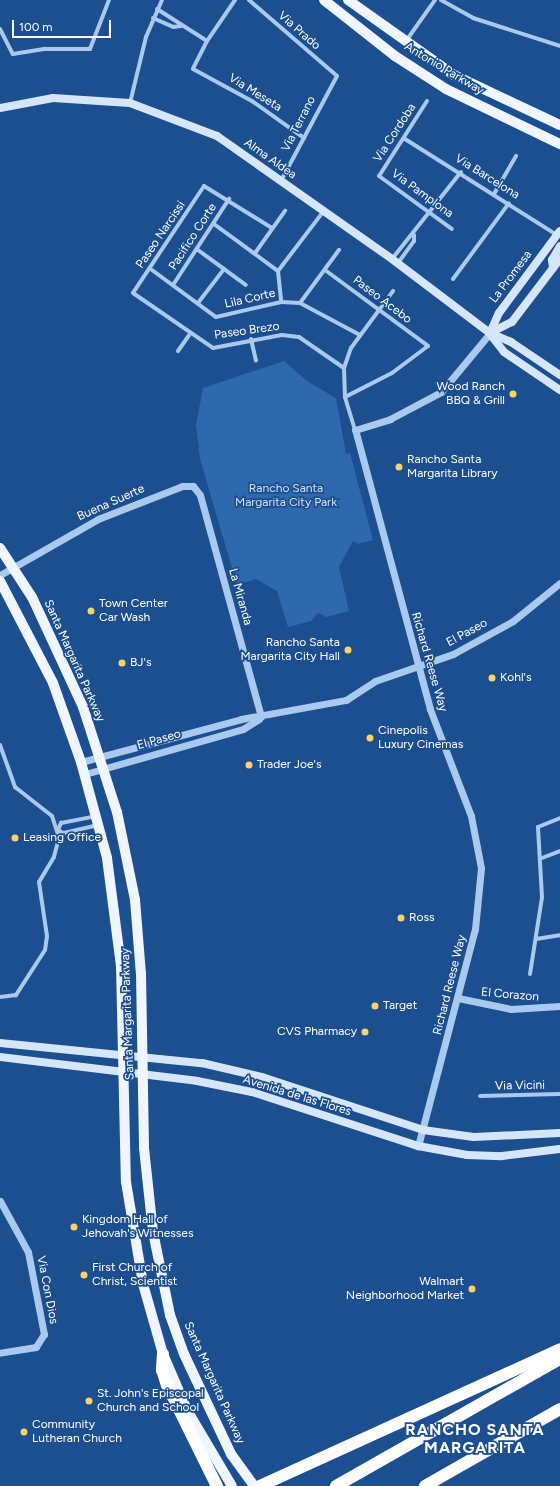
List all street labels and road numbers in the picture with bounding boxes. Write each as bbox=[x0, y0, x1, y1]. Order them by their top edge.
street label: Via Prado bbox=[275, 9, 323, 53]
street label: Antonio Parkway bbox=[402, 40, 486, 98]
street label: Via Meseta bbox=[226, 71, 284, 115]
street label: Via Terrano bbox=[279, 94, 319, 154]
street label: Via Cordoba bbox=[371, 101, 419, 165]
street label: Alma Aldea bbox=[241, 136, 299, 182]
street label: Via Barcelona bbox=[452, 152, 522, 202]
street label: Via Pamplona bbox=[388, 167, 456, 221]
street label: Paseo Narcissi bbox=[133, 199, 189, 271]
street label: Pacifico Corte bbox=[166, 201, 220, 273]
street label: La Promesa bbox=[487, 248, 535, 306]
street label: Paseo Acebo bbox=[350, 273, 414, 327]
street label: Lila Corte bbox=[223, 286, 277, 312]
street label: Paseo Brezo bbox=[213, 319, 281, 343]
street label: Buena Suerte bbox=[75, 482, 147, 524]
street label: La Miranda bbox=[225, 567, 255, 627]
street label: Santa Margarita Parkway bbox=[41, 598, 107, 724]
street label: Richard Reese Way bbox=[408, 611, 450, 713]
street label: El Paseo bbox=[444, 616, 490, 650]
street label: El Paseo bbox=[136, 727, 182, 753]
street label: Richard Reese Way bbox=[431, 933, 469, 1037]
street label: Santa Margarita Parkway bbox=[118, 948, 138, 1080]
street label: El Corazon bbox=[480, 985, 540, 1005]
street label: Avenida de las Flores bbox=[241, 1073, 353, 1119]
street label: Via Vicini bbox=[495, 1078, 545, 1094]
street label: Via Con Dios bbox=[33, 1255, 61, 1325]
street label: Santa Margarita Parkway bbox=[181, 1320, 247, 1446]

